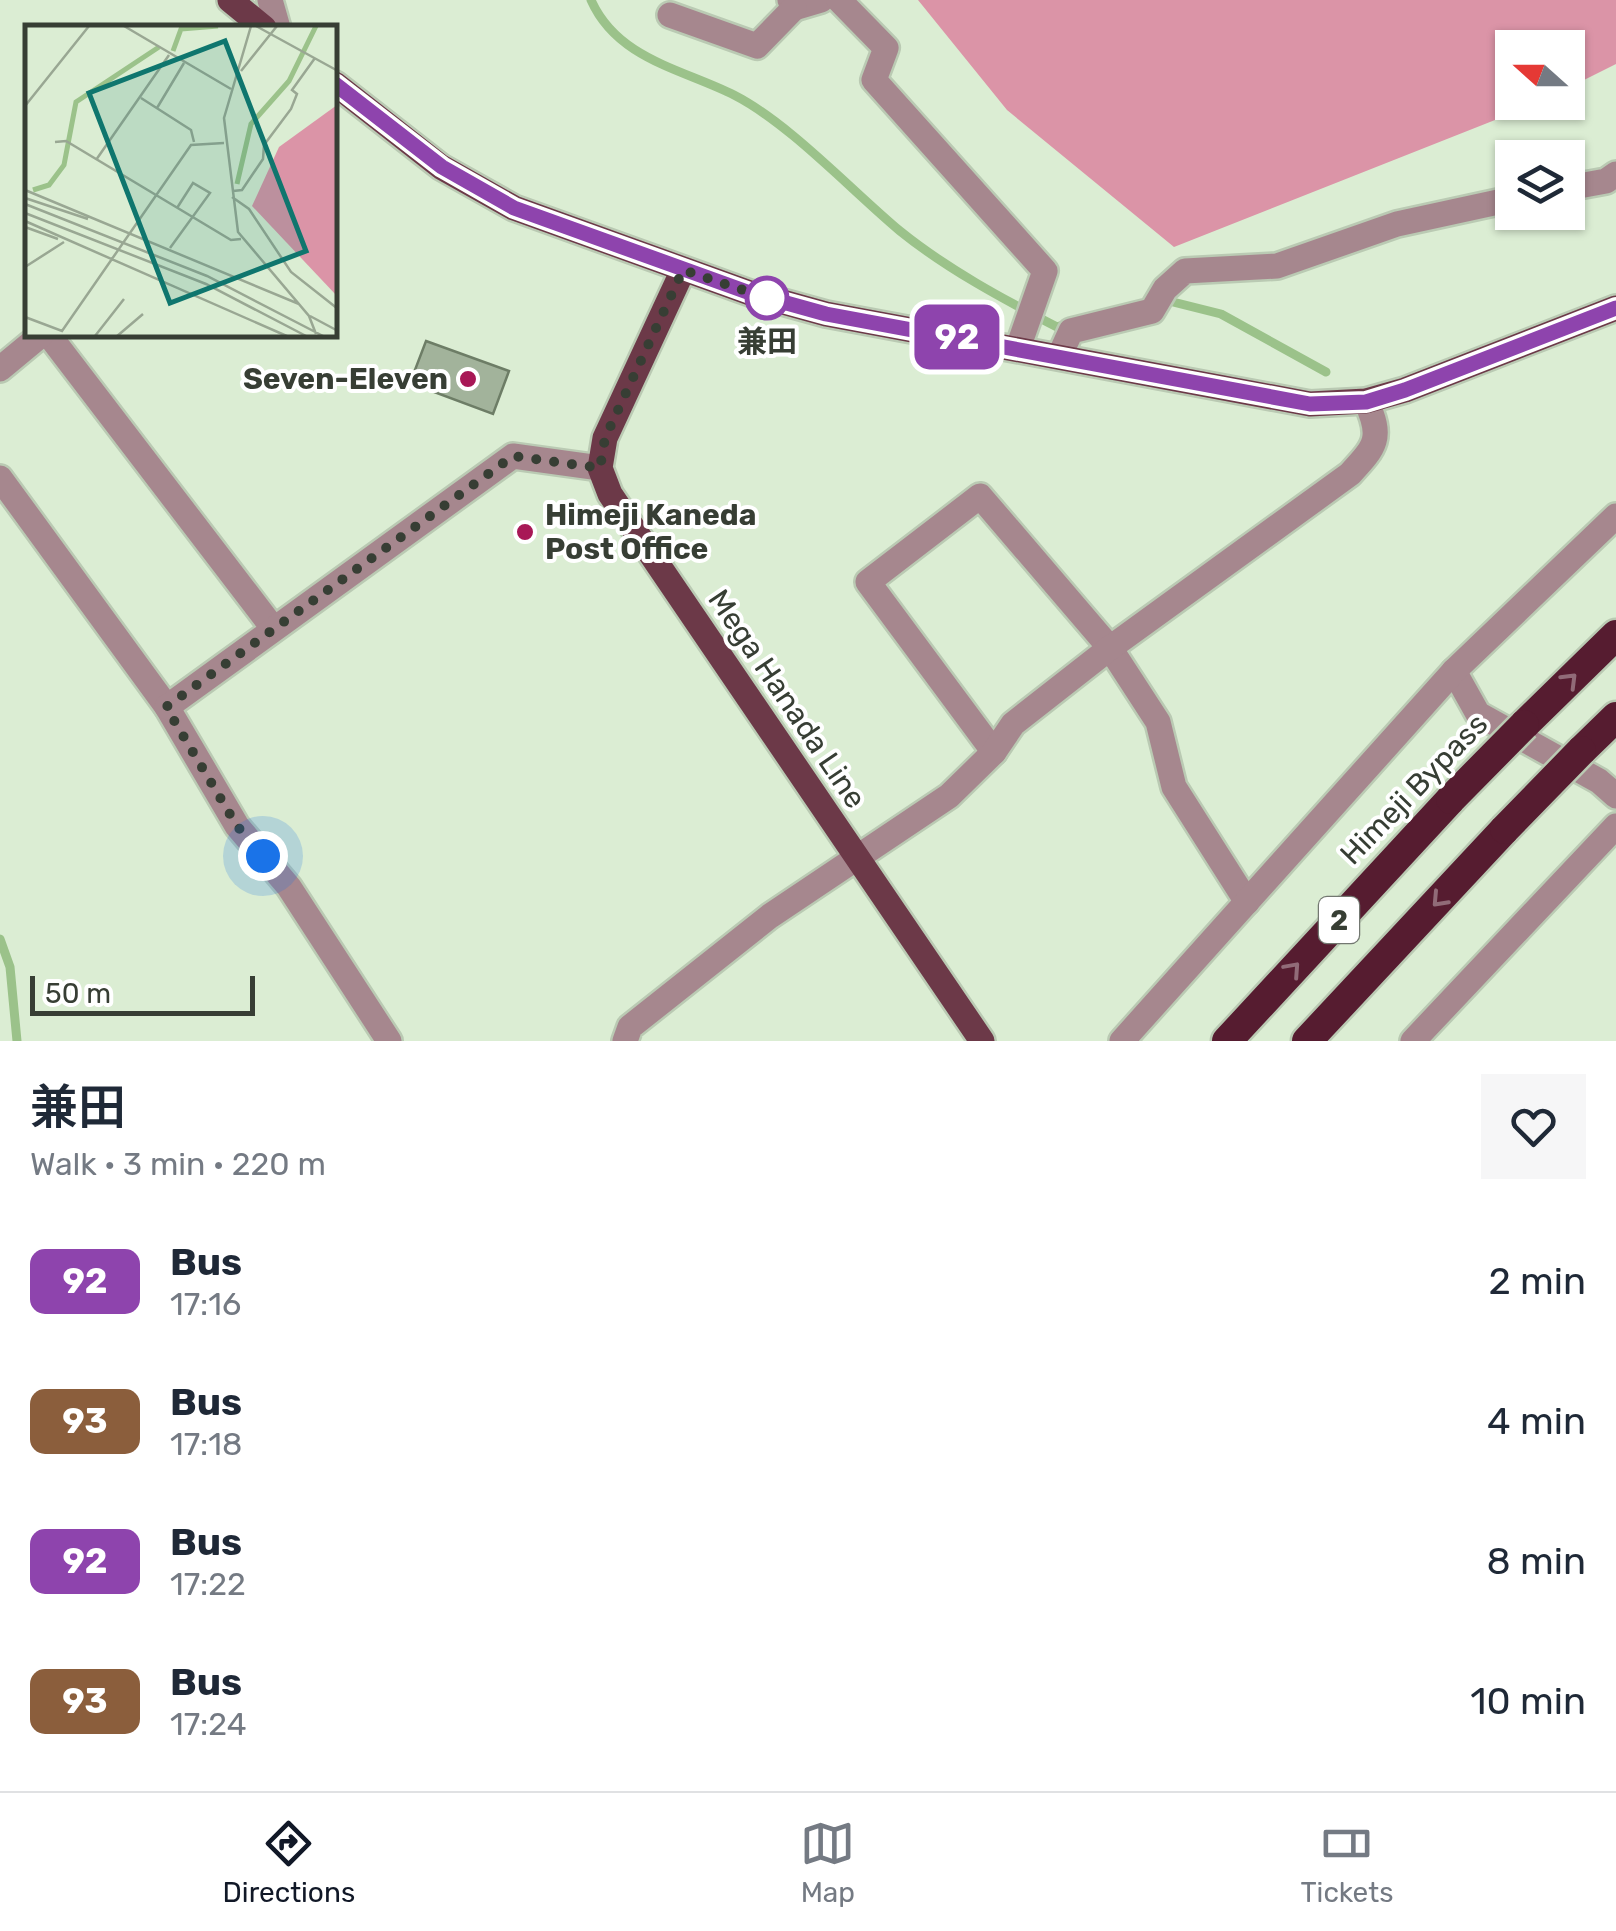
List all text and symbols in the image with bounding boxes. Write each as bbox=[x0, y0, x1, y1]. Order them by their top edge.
inset map bbox=[25, 25, 338, 338]
north arrow bbox=[1495, 30, 1585, 120]
map controls bbox=[1495, 30, 1585, 230]
button: layers bbox=[1495, 140, 1585, 230]
marker: 兼田 bbox=[746, 277, 788, 319]
line badge: 92 bbox=[912, 304, 1002, 370]
text: 92 bbox=[934, 316, 980, 358]
place label: 兼田 bbox=[737, 324, 797, 360]
place label: Seven-Eleven bbox=[243, 361, 448, 397]
marker: Seven-Eleven bbox=[457, 368, 479, 390]
place label: Himeji Kaneda Post Office bbox=[545, 497, 756, 567]
marker: Himeji Kaneda Post Office bbox=[514, 521, 536, 543]
street label: Mega Hanada Line bbox=[700, 583, 874, 815]
one-way arrow bbox=[1558, 674, 1576, 692]
street label: Himeji Bypass bbox=[1333, 706, 1495, 872]
your location bbox=[238, 831, 288, 881]
one-way arrow bbox=[1433, 888, 1451, 907]
road number: 2 bbox=[1319, 897, 1359, 943]
one-way arrow bbox=[1281, 962, 1299, 981]
scale bar bbox=[30, 971, 255, 1016]
text: 50 m bbox=[45, 977, 111, 1010]
button: heart bbox=[1481, 1074, 1586, 1179]
text: 兼田 bbox=[30, 1079, 126, 1136]
text: Walk · 3 min · 220 m bbox=[30, 1145, 326, 1183]
text: Bus bbox=[170, 1239, 242, 1285]
text: 2 min bbox=[1488, 1258, 1586, 1304]
text: 92 bbox=[62, 1260, 108, 1302]
text: 17:16 bbox=[170, 1285, 241, 1323]
text: Bus bbox=[170, 1379, 242, 1425]
text: 4 min bbox=[1487, 1398, 1586, 1444]
text: 93 bbox=[62, 1400, 108, 1442]
text: 17:18 bbox=[170, 1425, 242, 1463]
text: Bus bbox=[170, 1519, 242, 1565]
text: 8 min bbox=[1487, 1538, 1586, 1584]
text: 92 bbox=[62, 1540, 108, 1582]
text: 17:22 bbox=[170, 1565, 246, 1603]
text: Bus bbox=[170, 1659, 242, 1705]
text: 10 min bbox=[1470, 1678, 1586, 1724]
text: 93 bbox=[62, 1680, 108, 1722]
text: 17:24 bbox=[170, 1705, 247, 1743]
tab: Directions bbox=[223, 1816, 355, 1909]
tab: Map bbox=[800, 1816, 855, 1909]
tab: Tickets bbox=[1300, 1816, 1393, 1909]

